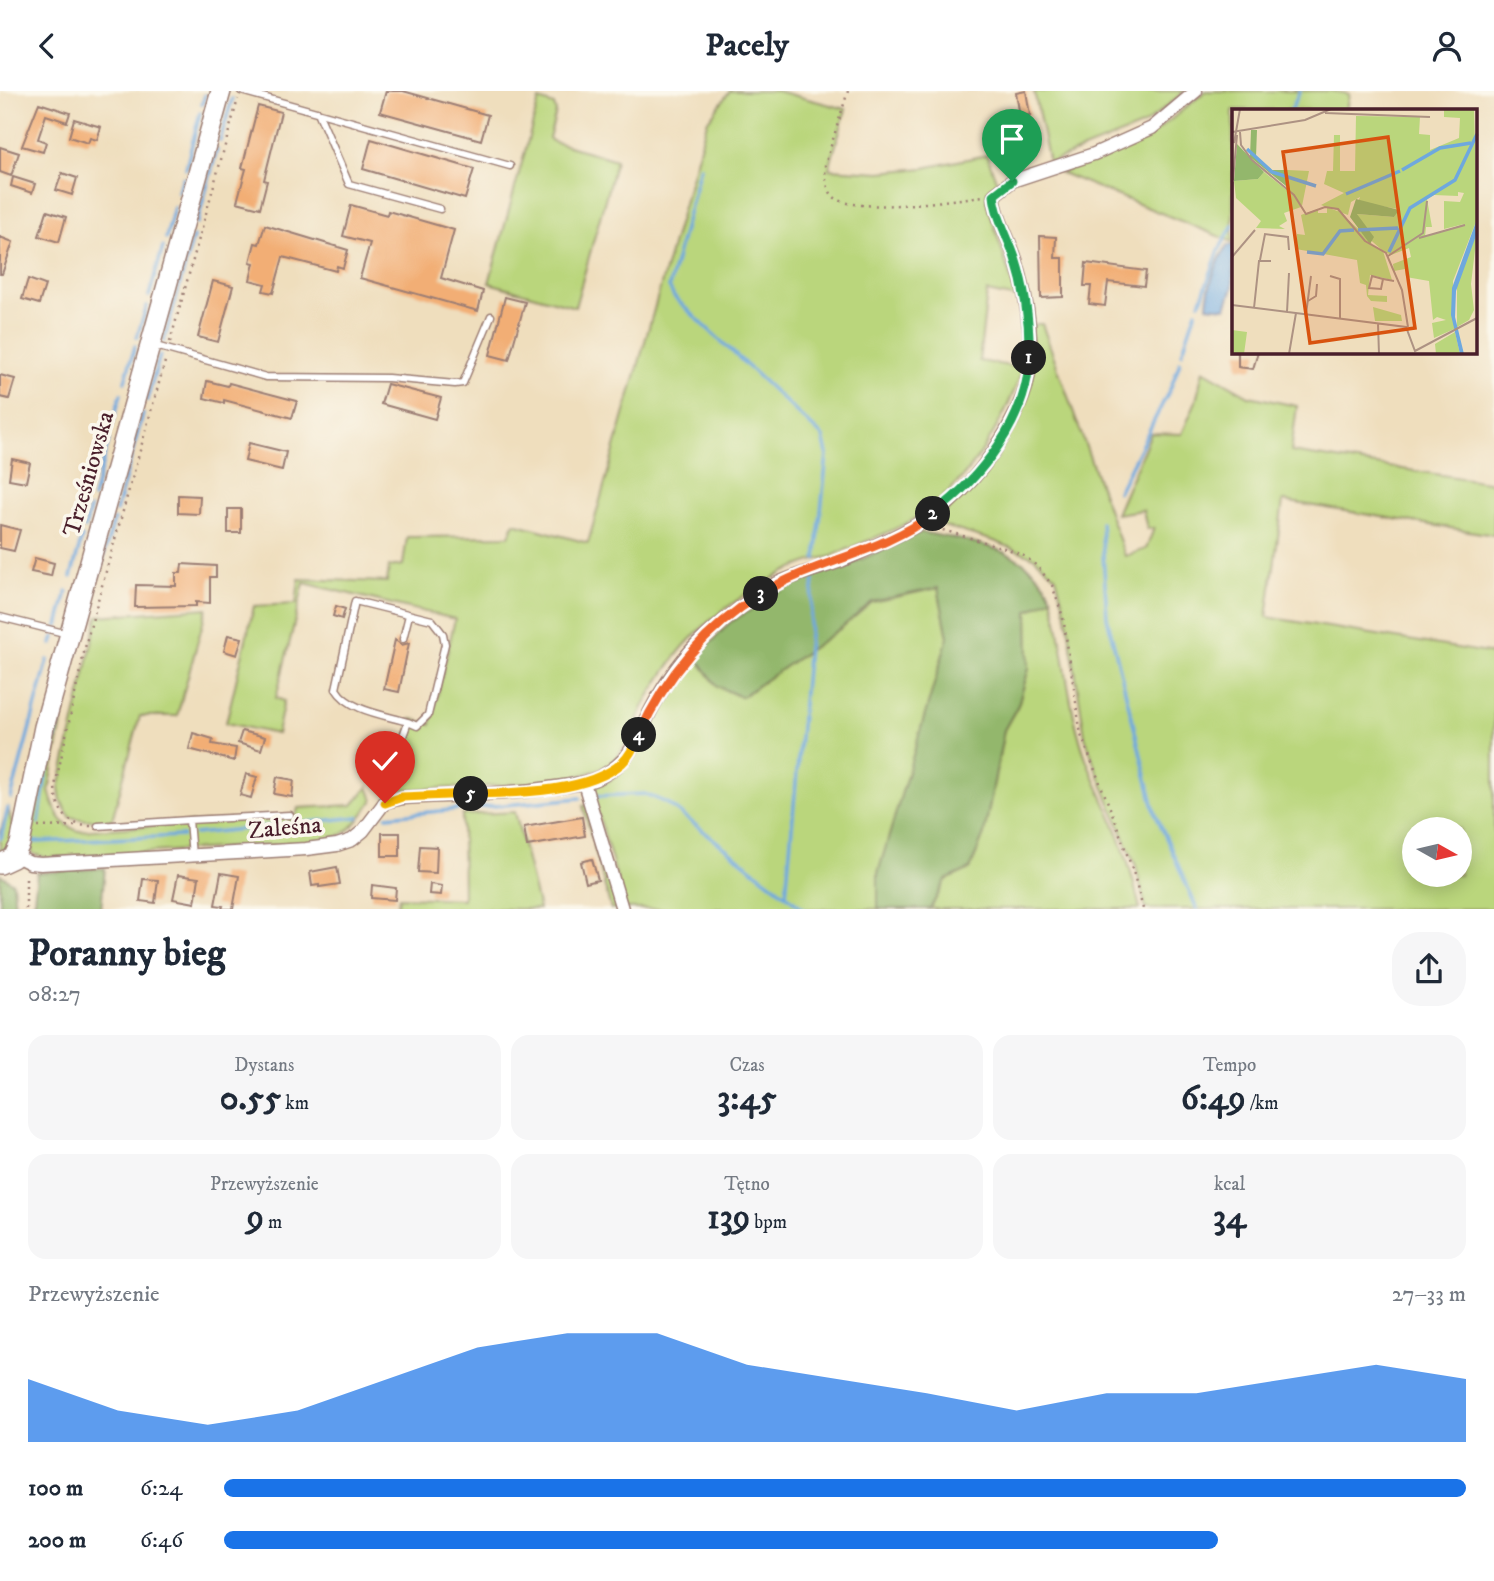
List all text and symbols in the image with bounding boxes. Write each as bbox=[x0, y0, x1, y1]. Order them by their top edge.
text: Pacely bbox=[705, 26, 789, 66]
icon: back bbox=[28, 27, 66, 65]
icon: person bbox=[1428, 27, 1466, 65]
pin bbox=[982, 109, 1042, 181]
inset map bbox=[1232, 109, 1476, 353]
icon: arrive bbox=[993, 120, 1031, 158]
pin: 1 bbox=[1012, 341, 1046, 375]
text: 1 bbox=[1025, 346, 1032, 369]
street label: Trześniowska bbox=[57, 407, 121, 540]
pin: 2 bbox=[916, 497, 950, 531]
text: 2 bbox=[928, 502, 937, 525]
pin: 3 bbox=[744, 577, 778, 611]
text: 3 bbox=[757, 582, 764, 605]
pin: 4 bbox=[622, 717, 656, 753]
text: 4 bbox=[633, 723, 644, 746]
pin bbox=[355, 731, 415, 803]
icon: check bbox=[366, 742, 404, 780]
pin: 5 bbox=[454, 777, 489, 811]
text: 5 bbox=[466, 782, 475, 805]
street label: Zaleśna bbox=[247, 810, 324, 846]
north arrow bbox=[1402, 817, 1472, 887]
map controls bbox=[1402, 817, 1472, 887]
text: Poranny bieg bbox=[28, 930, 225, 978]
button: share bbox=[1392, 932, 1466, 1006]
text: 08:27 bbox=[28, 980, 81, 1009]
text: Dystans bbox=[234, 1054, 294, 1077]
text: Czas bbox=[729, 1054, 765, 1077]
text: Tempo bbox=[1203, 1054, 1256, 1077]
text: 0.55 bbox=[220, 1077, 281, 1121]
text: 3:45 bbox=[717, 1077, 777, 1121]
text: 6:49 bbox=[1181, 1077, 1246, 1121]
text: km bbox=[281, 1092, 309, 1115]
text: /km bbox=[1246, 1092, 1279, 1115]
text: Przewyższenie bbox=[210, 1173, 319, 1196]
text: Tętno bbox=[724, 1173, 770, 1196]
text: kcal bbox=[1214, 1173, 1245, 1196]
text: 9 bbox=[246, 1196, 264, 1240]
text: 139 bbox=[707, 1196, 750, 1240]
text: 34 bbox=[1213, 1196, 1246, 1240]
text: m bbox=[264, 1211, 282, 1234]
text: bpm bbox=[750, 1211, 787, 1234]
text: Przewyższenie bbox=[28, 1280, 160, 1309]
text: 27–33 m bbox=[1392, 1280, 1466, 1309]
text: 100 m bbox=[28, 1474, 83, 1503]
text: 6:24 bbox=[140, 1474, 183, 1503]
text: 200 m bbox=[28, 1526, 86, 1555]
text: 6:46 bbox=[140, 1526, 183, 1555]

